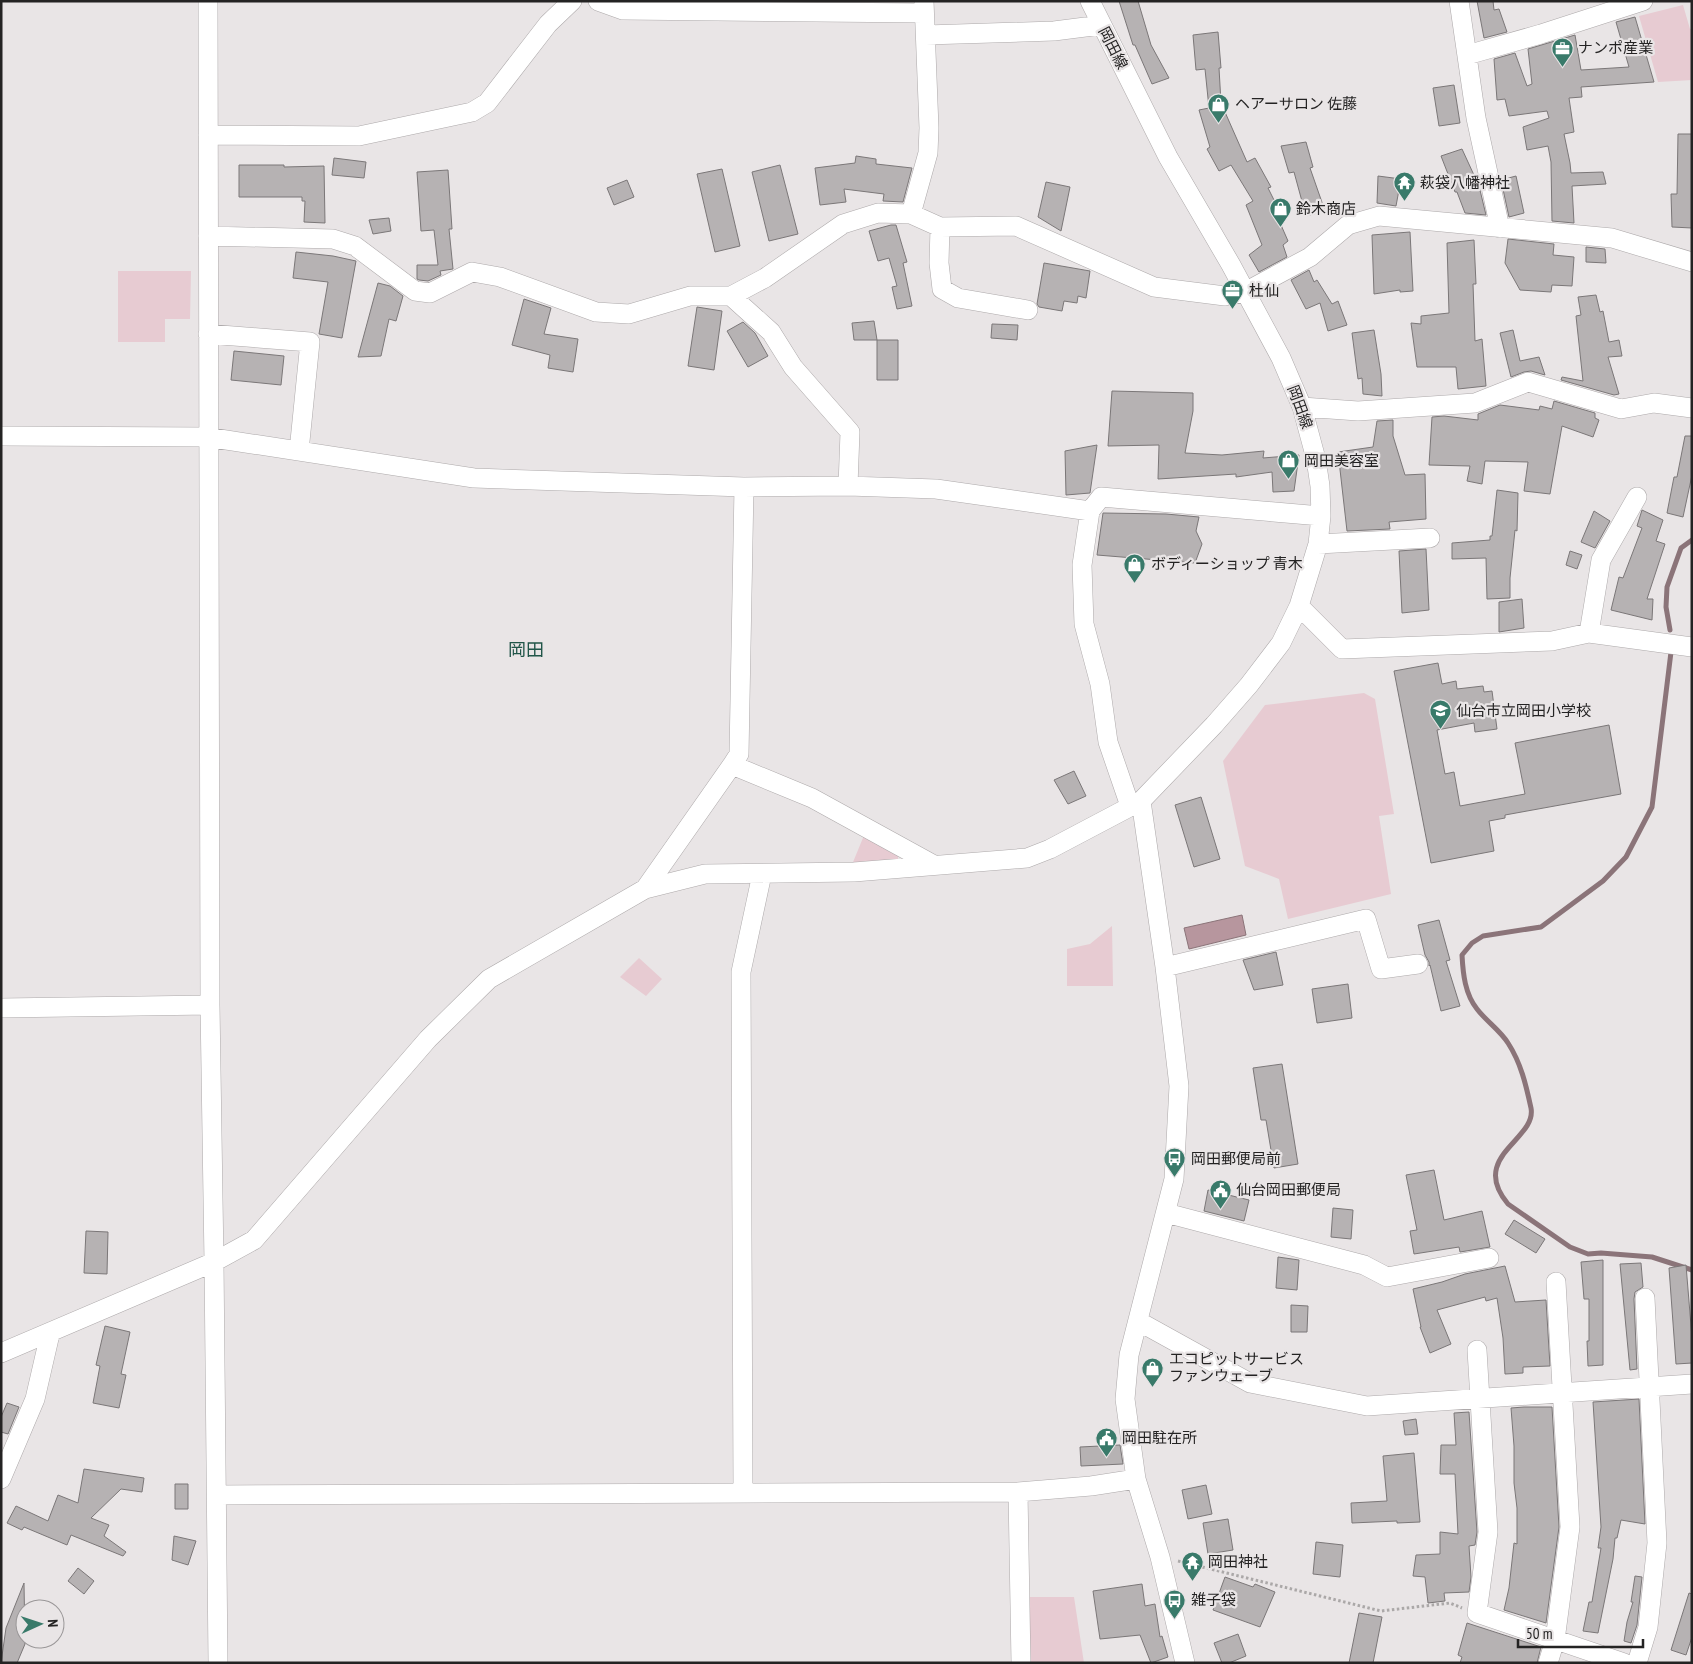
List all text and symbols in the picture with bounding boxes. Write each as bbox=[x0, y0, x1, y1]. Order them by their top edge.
street label: 岡田線 bbox=[1095, 23, 1132, 72]
office icon: ナンポ産業 bbox=[1550, 36, 1574, 67]
place label: ナンポ産業 bbox=[1578, 38, 1653, 57]
shop icon: ヘアーサロン 佐藤 bbox=[1207, 92, 1231, 123]
place label: ヘアーサロン 佐藤 bbox=[1235, 94, 1357, 113]
temple icon: 萩袋八幡神社 bbox=[1392, 171, 1416, 202]
place label: 萩袋八幡神社 bbox=[1420, 173, 1510, 192]
shop icon: 鈴木商店 bbox=[1268, 197, 1292, 228]
place label: 鈴木商店 bbox=[1296, 199, 1356, 218]
office icon: 杜仙 bbox=[1221, 279, 1245, 310]
place label: 杜仙 bbox=[1249, 281, 1279, 300]
street label: 岡田線 bbox=[1284, 382, 1317, 431]
shop icon: 岡田美容室 bbox=[1276, 449, 1300, 480]
place label: 岡田美容室 bbox=[1304, 451, 1379, 470]
shop icon: ボディーショップ 青木 bbox=[1123, 552, 1147, 583]
place label: ボディーショップ 青木 bbox=[1151, 554, 1303, 573]
district label: 岡田 bbox=[508, 638, 544, 661]
school or university icon: 仙台市立岡田小学校 bbox=[1428, 699, 1452, 730]
place label: 仙台市立岡田小学校 bbox=[1456, 701, 1591, 720]
bus stop icon: 岡田郵便局前 bbox=[1163, 1147, 1187, 1178]
place label: 岡田郵便局前 bbox=[1191, 1149, 1281, 1168]
public building icon: 仙台岡田郵便局 bbox=[1208, 1178, 1232, 1209]
place label: 仙台岡田郵便局 bbox=[1236, 1180, 1341, 1199]
place label: エコピットサービス ファンウェーブ bbox=[1169, 1349, 1304, 1385]
shop icon: エコピットサービス ファンウェーブ bbox=[1141, 1356, 1165, 1387]
public building icon: 岡田駐在所 bbox=[1094, 1426, 1118, 1457]
place label: 岡田駐在所 bbox=[1122, 1428, 1197, 1447]
temple icon: 岡田神社 bbox=[1180, 1550, 1204, 1581]
place label: 岡田神社 bbox=[1208, 1552, 1268, 1571]
bus stop icon: 雑子袋 bbox=[1163, 1588, 1187, 1619]
place label: 雑子袋 bbox=[1191, 1590, 1236, 1609]
north arrow bbox=[15, 1599, 65, 1649]
scale bar bbox=[1518, 1616, 1643, 1648]
text: N bbox=[44, 1619, 62, 1628]
text: 50 m bbox=[1526, 1624, 1552, 1643]

